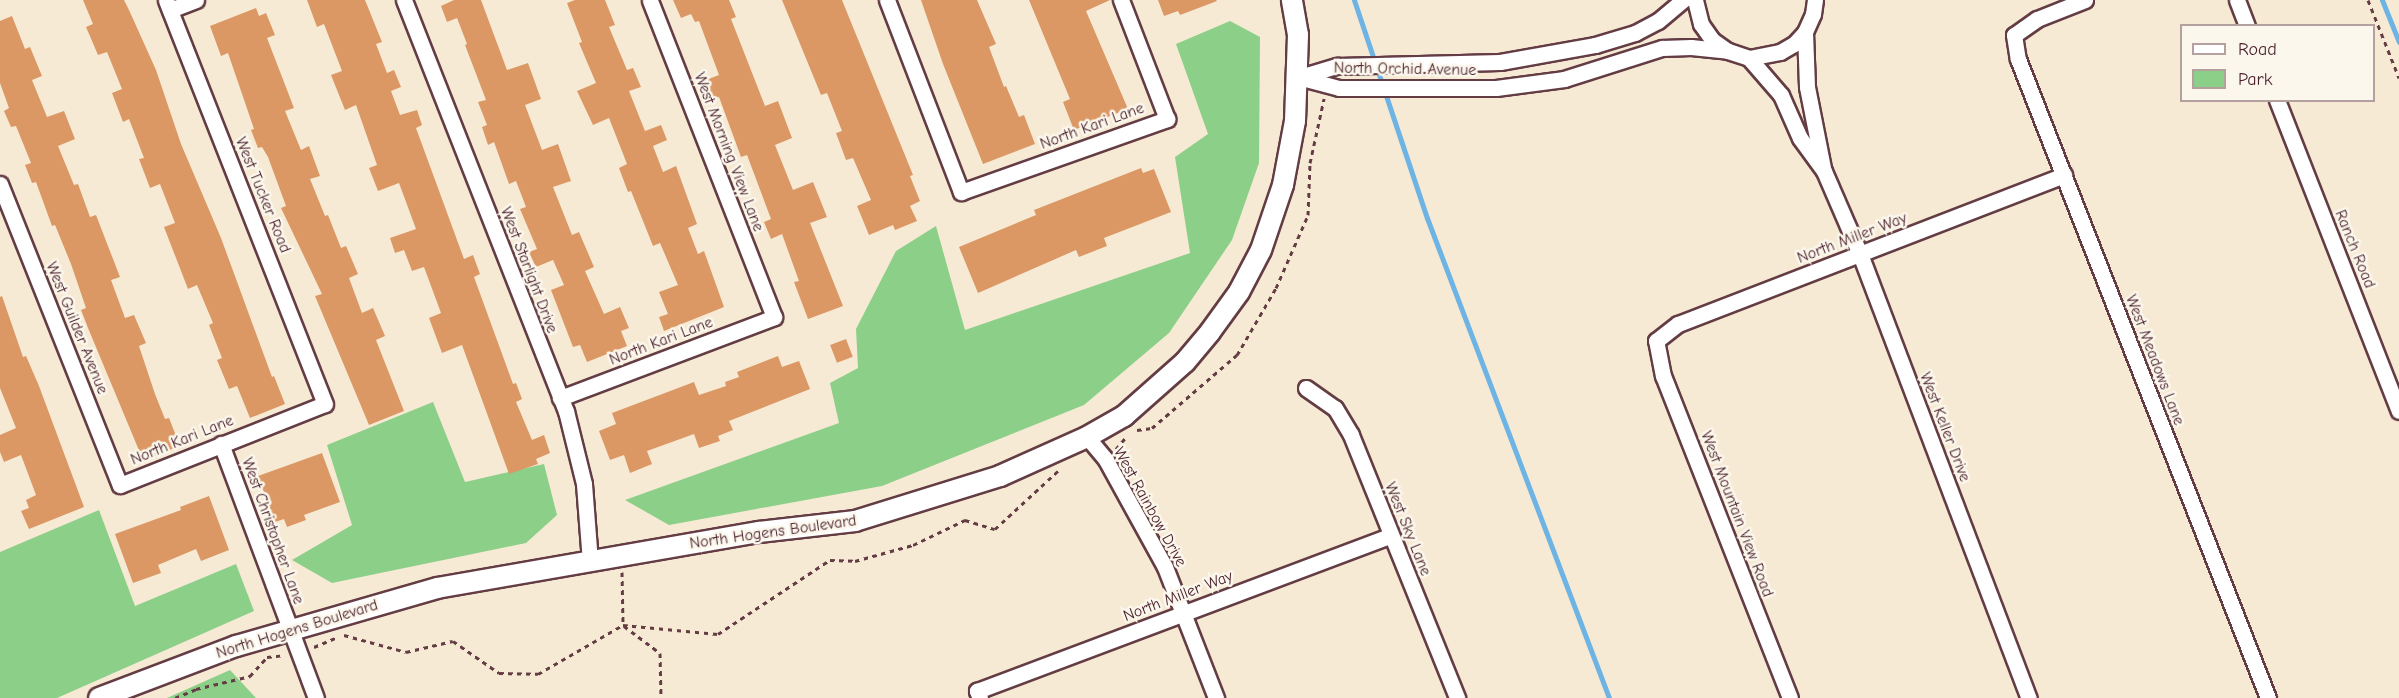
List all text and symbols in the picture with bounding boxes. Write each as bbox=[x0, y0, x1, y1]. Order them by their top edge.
legend bbox=[2180, 24, 2375, 102]
text: Road bbox=[2238, 39, 2277, 60]
street label: North Orchid Avenue bbox=[1334, 58, 1476, 80]
text: Park bbox=[2238, 69, 2272, 90]
street label: West Morning View Lane bbox=[690, 70, 768, 234]
street label: North Kari Lane bbox=[1037, 98, 1147, 154]
street label: West Tucker Road bbox=[231, 134, 295, 256]
street label: West Starlight Drive bbox=[496, 204, 562, 336]
street label: Ranch Road bbox=[2331, 207, 2379, 291]
street label: North Miller Way bbox=[1795, 208, 1909, 268]
street label: West Guilder Avenue bbox=[42, 259, 112, 397]
street label: West Meadows Lane bbox=[2121, 292, 2189, 428]
street label: North Kari Lane bbox=[607, 312, 715, 370]
street label: West Keller Drive bbox=[1915, 370, 1975, 484]
street label: North Kari Lane bbox=[128, 411, 236, 469]
street label: West Mountain View Road bbox=[1696, 428, 1778, 600]
street label: West Rainbow Drive bbox=[1109, 444, 1191, 570]
street label: West Christopher Lane bbox=[238, 455, 308, 607]
street label: West Sky Lane bbox=[1381, 479, 1435, 579]
street label: North Hogens Boulevard bbox=[688, 511, 858, 553]
street label: North Miller Way bbox=[1121, 566, 1235, 626]
street label: North Hogens Boulevard bbox=[214, 595, 380, 663]

